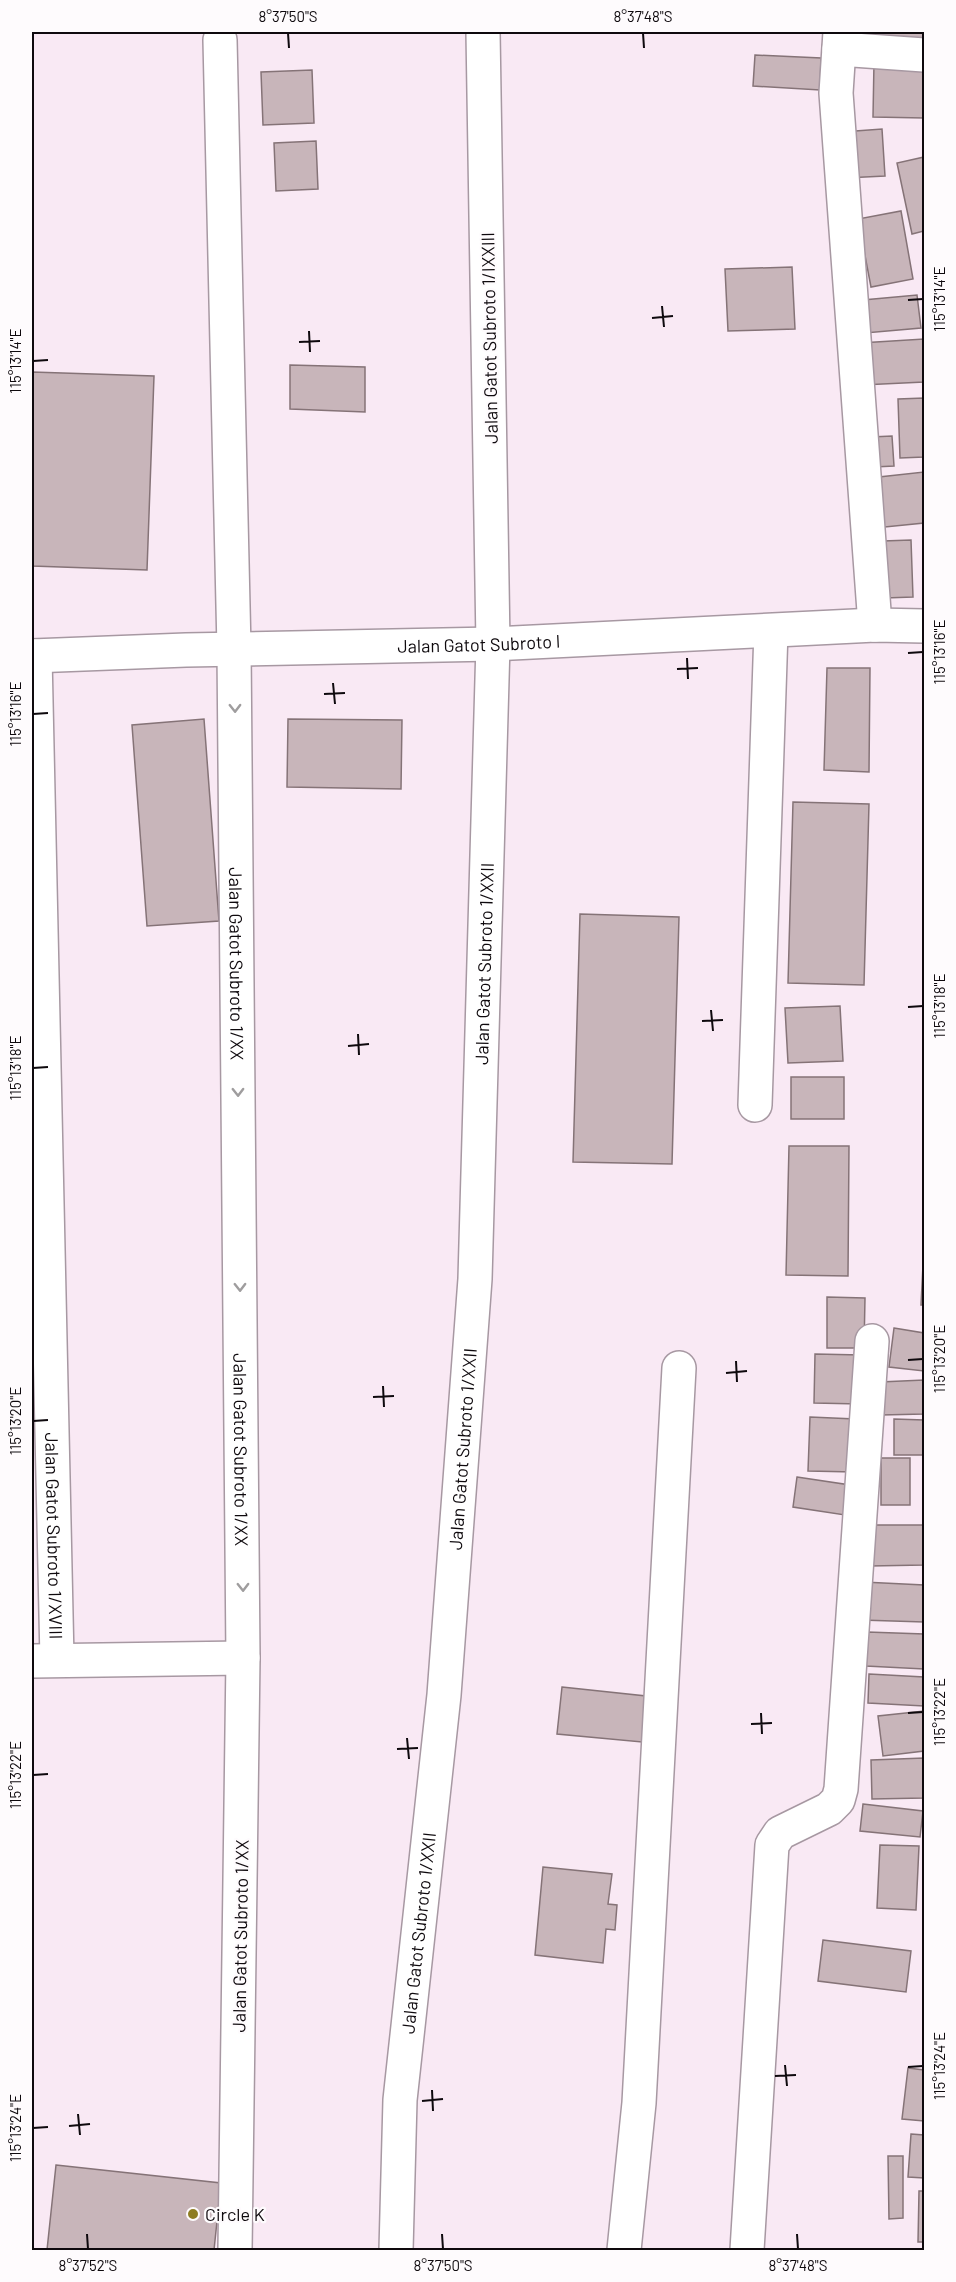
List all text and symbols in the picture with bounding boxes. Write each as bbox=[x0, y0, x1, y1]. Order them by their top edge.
text: 8°37'50"S bbox=[258, 7, 318, 25]
text: 8°37'48"S bbox=[614, 7, 672, 25]
street label: Jalan Gatot Subroto 1/IXXIII bbox=[476, 232, 502, 444]
text: 115°13'14"E bbox=[930, 266, 948, 332]
text: 115°13'14"E bbox=[6, 328, 24, 394]
text: 115°13'16"E bbox=[930, 620, 948, 684]
street label: Jalan Gatot Subroto I bbox=[397, 630, 561, 657]
text: 115°13'16"E bbox=[6, 682, 24, 746]
one-way arrow bbox=[229, 703, 241, 712]
street label: Jalan Gatot Subroto 1/XXII bbox=[470, 862, 498, 1065]
street label: Jalan Gatot Subroto 1/XX bbox=[225, 867, 249, 1060]
text: 115°13'18"E bbox=[930, 973, 948, 1039]
text: 115°13'18"E bbox=[6, 1035, 24, 1101]
one-way arrow bbox=[232, 1087, 244, 1096]
one-way arrow bbox=[234, 1282, 246, 1291]
text: 115°13'20"E bbox=[930, 1325, 948, 1393]
street label: Jalan Gatot Subroto 1/XXII bbox=[444, 1347, 481, 1551]
street label: Jalan Gatot Subroto 1/XX bbox=[229, 1353, 253, 1546]
text: 115°13'20"E bbox=[6, 1387, 24, 1455]
street label: Jalan Gatot Subroto 1/XVIII bbox=[41, 1432, 68, 1640]
one-way arrow bbox=[237, 1582, 249, 1591]
text: 115°13'22"E bbox=[930, 1678, 948, 1746]
text: 115°13'22"E bbox=[6, 1741, 24, 1809]
street label: Jalan Gatot Subroto 1/XXII bbox=[396, 1831, 440, 2035]
street label: Jalan Gatot Subroto 1/XX bbox=[227, 1839, 253, 2033]
text: 115°13'24"E bbox=[930, 2032, 948, 2100]
text: 115°13'24"E bbox=[6, 2094, 24, 2162]
place label: Circle K bbox=[205, 2203, 265, 2225]
marker: Circle K bbox=[186, 2207, 200, 2221]
text: 8°37'52"S bbox=[59, 2256, 117, 2274]
text: 8°37'50"S bbox=[413, 2256, 473, 2274]
text: 8°37'48"S bbox=[769, 2256, 827, 2274]

